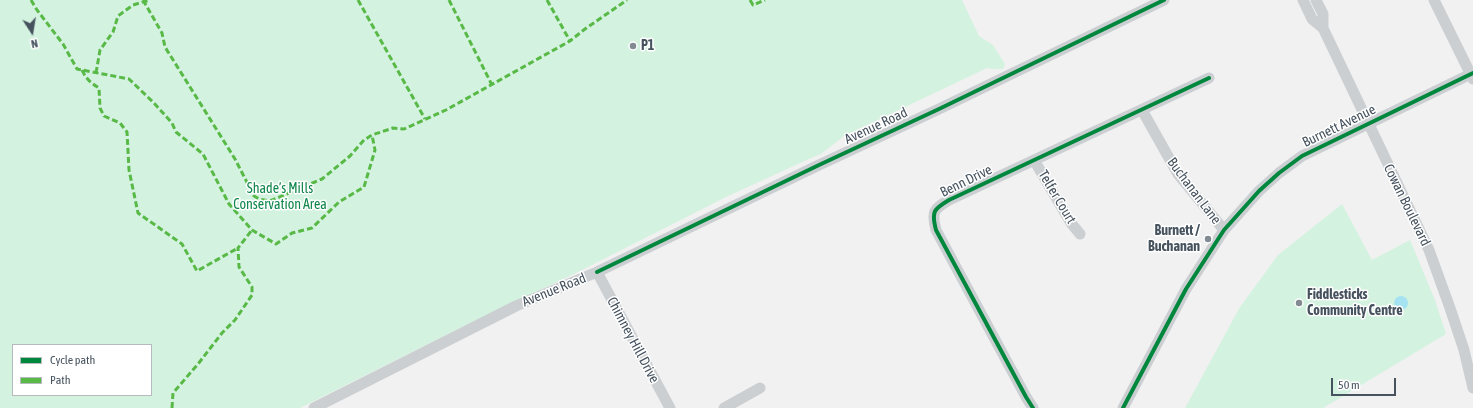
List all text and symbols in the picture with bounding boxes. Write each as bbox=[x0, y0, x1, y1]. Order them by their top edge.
north arrow bbox=[12, 12, 52, 52]
text: N bbox=[30, 37, 39, 50]
place label: P1 bbox=[641, 38, 654, 54]
marker: P1 bbox=[628, 41, 638, 51]
street label: Burnett Avenue bbox=[1300, 101, 1378, 151]
street label: Avenue Road bbox=[842, 104, 910, 148]
street label: Buchanan Lane bbox=[1164, 154, 1224, 228]
street label: Benn Drive bbox=[937, 161, 995, 201]
street label: Cowan Boulevard bbox=[1380, 161, 1434, 249]
street label: Telfer Court bbox=[1035, 167, 1079, 227]
park label: Shade’s Mills Conservation Area bbox=[233, 181, 327, 214]
place label: Burnett / Buchanan bbox=[1148, 223, 1200, 256]
marker: Burnett / Buchanan bbox=[1203, 234, 1213, 244]
street label: Avenue Road bbox=[520, 270, 588, 310]
place label: Fiddlesticks Community Centre bbox=[1307, 287, 1402, 320]
street label: Chimney Hill Drive bbox=[603, 294, 663, 386]
marker: Fiddlesticks Community Centre bbox=[1294, 298, 1304, 308]
legend bbox=[12, 344, 152, 396]
text: Cycle path bbox=[50, 353, 95, 367]
scale bar bbox=[1333, 370, 1398, 396]
text: Path bbox=[50, 373, 71, 387]
text: 50 m bbox=[1338, 378, 1360, 392]

